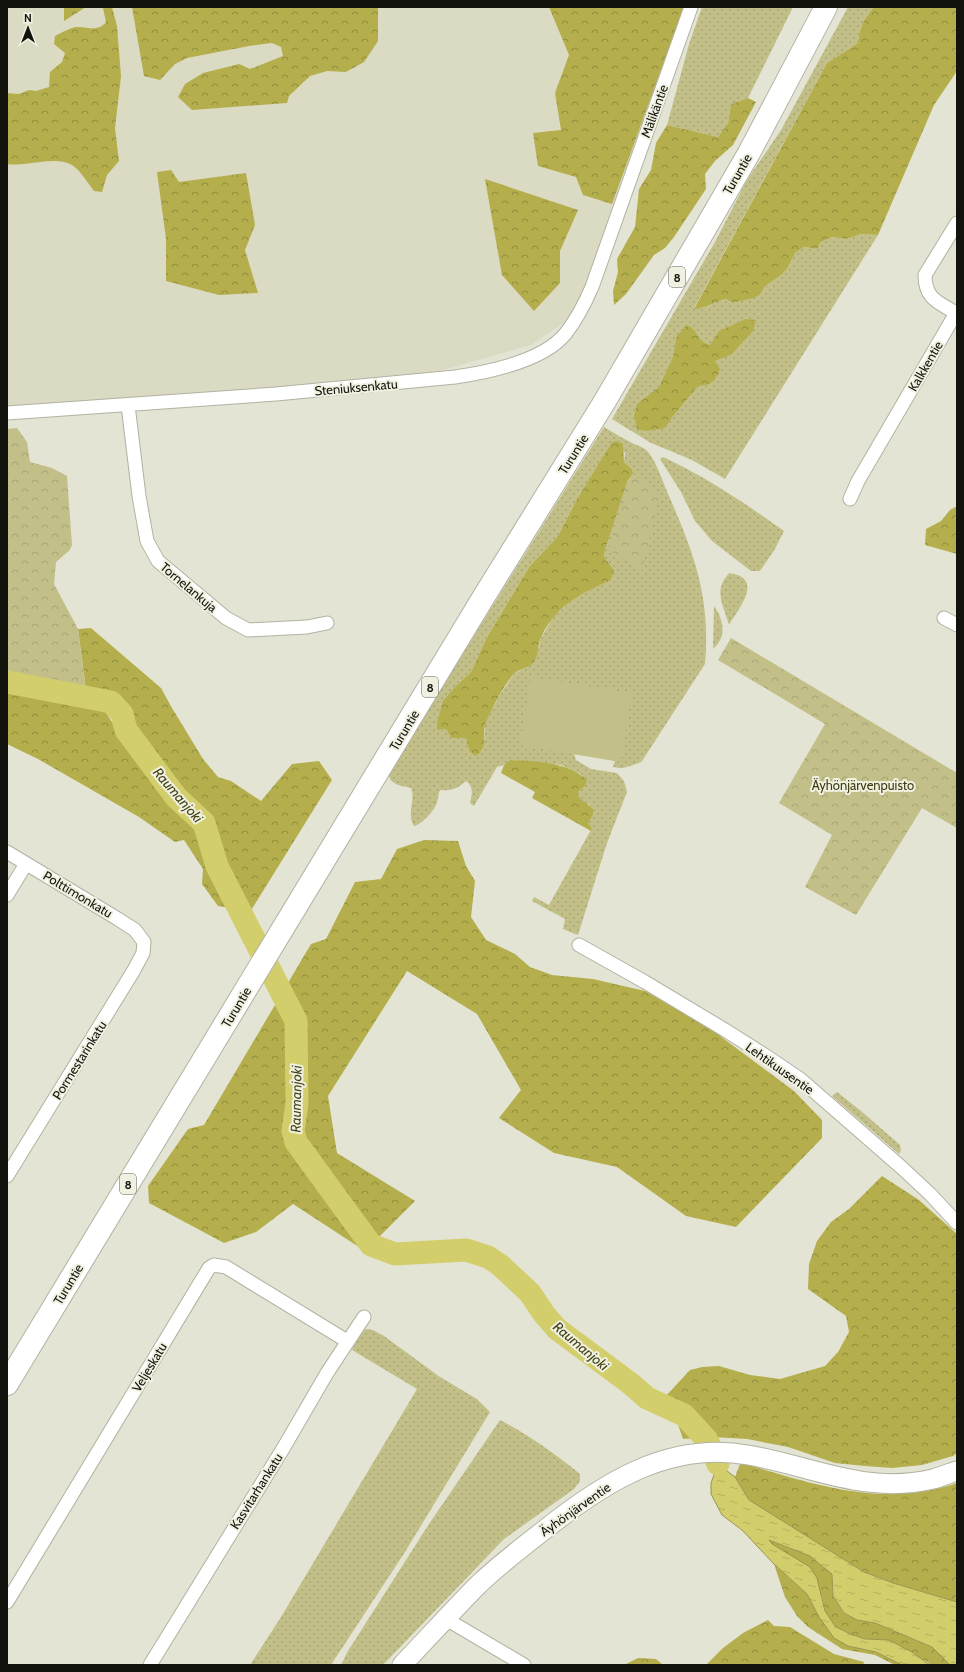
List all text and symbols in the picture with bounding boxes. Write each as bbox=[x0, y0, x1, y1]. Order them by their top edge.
north arrow bbox=[8, 8, 48, 48]
text: N bbox=[24, 11, 32, 25]
street label: Mälikäntie bbox=[637, 82, 671, 140]
street label: Turuntie bbox=[719, 150, 755, 197]
road number: 8 bbox=[669, 267, 685, 287]
street label: Kalkkentie bbox=[904, 338, 946, 394]
street label: Steniuksenkatu bbox=[314, 375, 398, 399]
street label: Turuntie bbox=[554, 431, 592, 477]
street label: Tornelankuja bbox=[157, 559, 221, 617]
road number: 8 bbox=[422, 677, 438, 697]
street label: Turuntie bbox=[386, 707, 422, 753]
water label: Raumanjoki bbox=[149, 764, 208, 827]
park label: Äyhönjärvenpuisto bbox=[812, 777, 914, 794]
street label: Polttimonkatu bbox=[41, 867, 116, 921]
street label: Turuntie bbox=[218, 984, 254, 1030]
street label: Pormestarinkatu bbox=[48, 1018, 110, 1102]
street label: Lehtikuusentie bbox=[743, 1039, 817, 1098]
water label: Raumanjoki bbox=[286, 1064, 306, 1133]
road number: 8 bbox=[120, 1174, 136, 1194]
street label: Turuntie bbox=[50, 1261, 86, 1307]
water label: Raumanjoki bbox=[549, 1317, 613, 1375]
street label: Veljeskatu bbox=[128, 1339, 171, 1395]
street label: Kasvitarhankatu bbox=[226, 1450, 286, 1532]
street label: Äyhönjärventie bbox=[537, 1479, 614, 1540]

